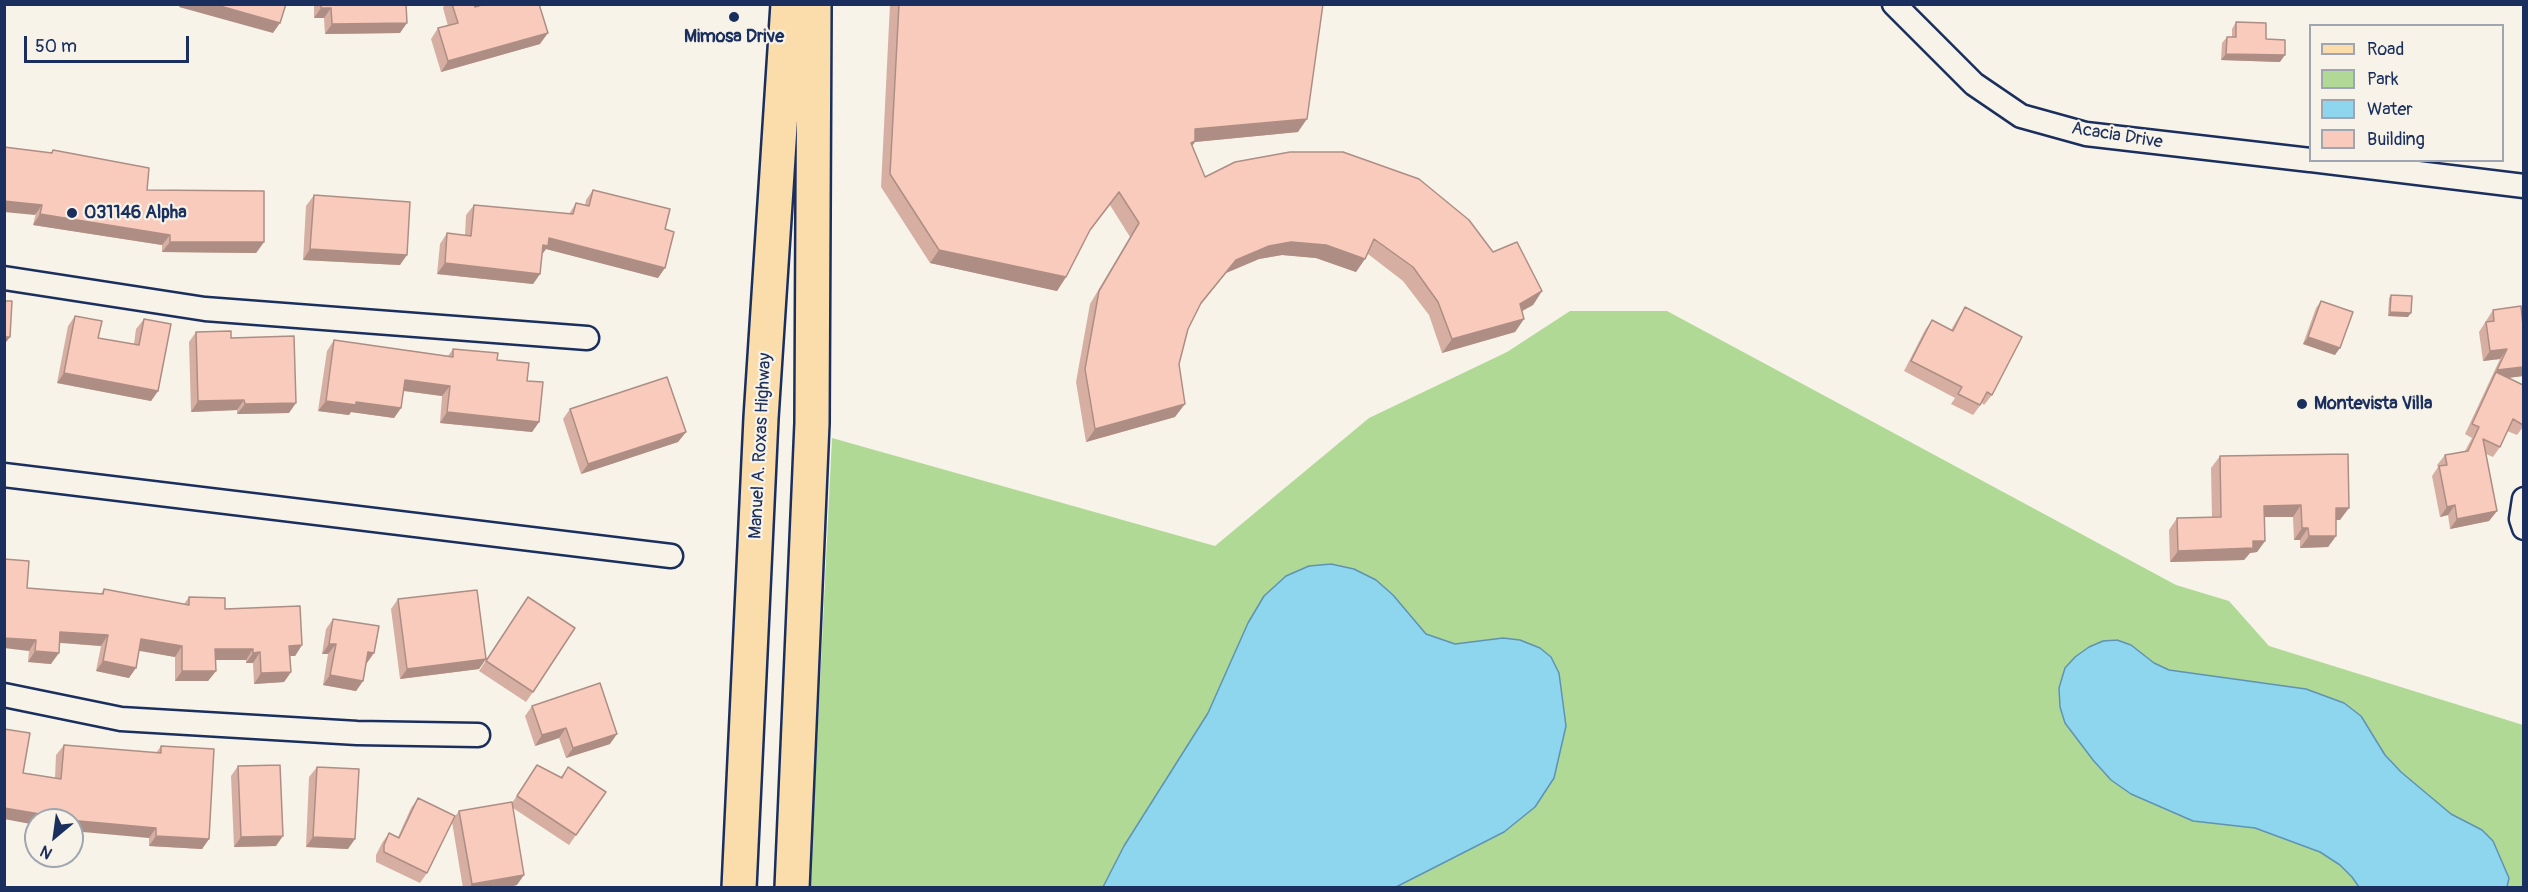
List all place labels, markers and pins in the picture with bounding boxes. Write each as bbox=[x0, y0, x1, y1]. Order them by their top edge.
marker: Mimosa Drive bbox=[727, 10, 741, 24]
place label: Mimosa Drive bbox=[684, 26, 784, 48]
place label: 031146 Alpha bbox=[84, 202, 187, 224]
marker: 031146 Alpha bbox=[65, 206, 79, 220]
place label: Montevista Villa bbox=[2314, 393, 2432, 415]
marker: Montevista Villa bbox=[2295, 397, 2309, 411]

